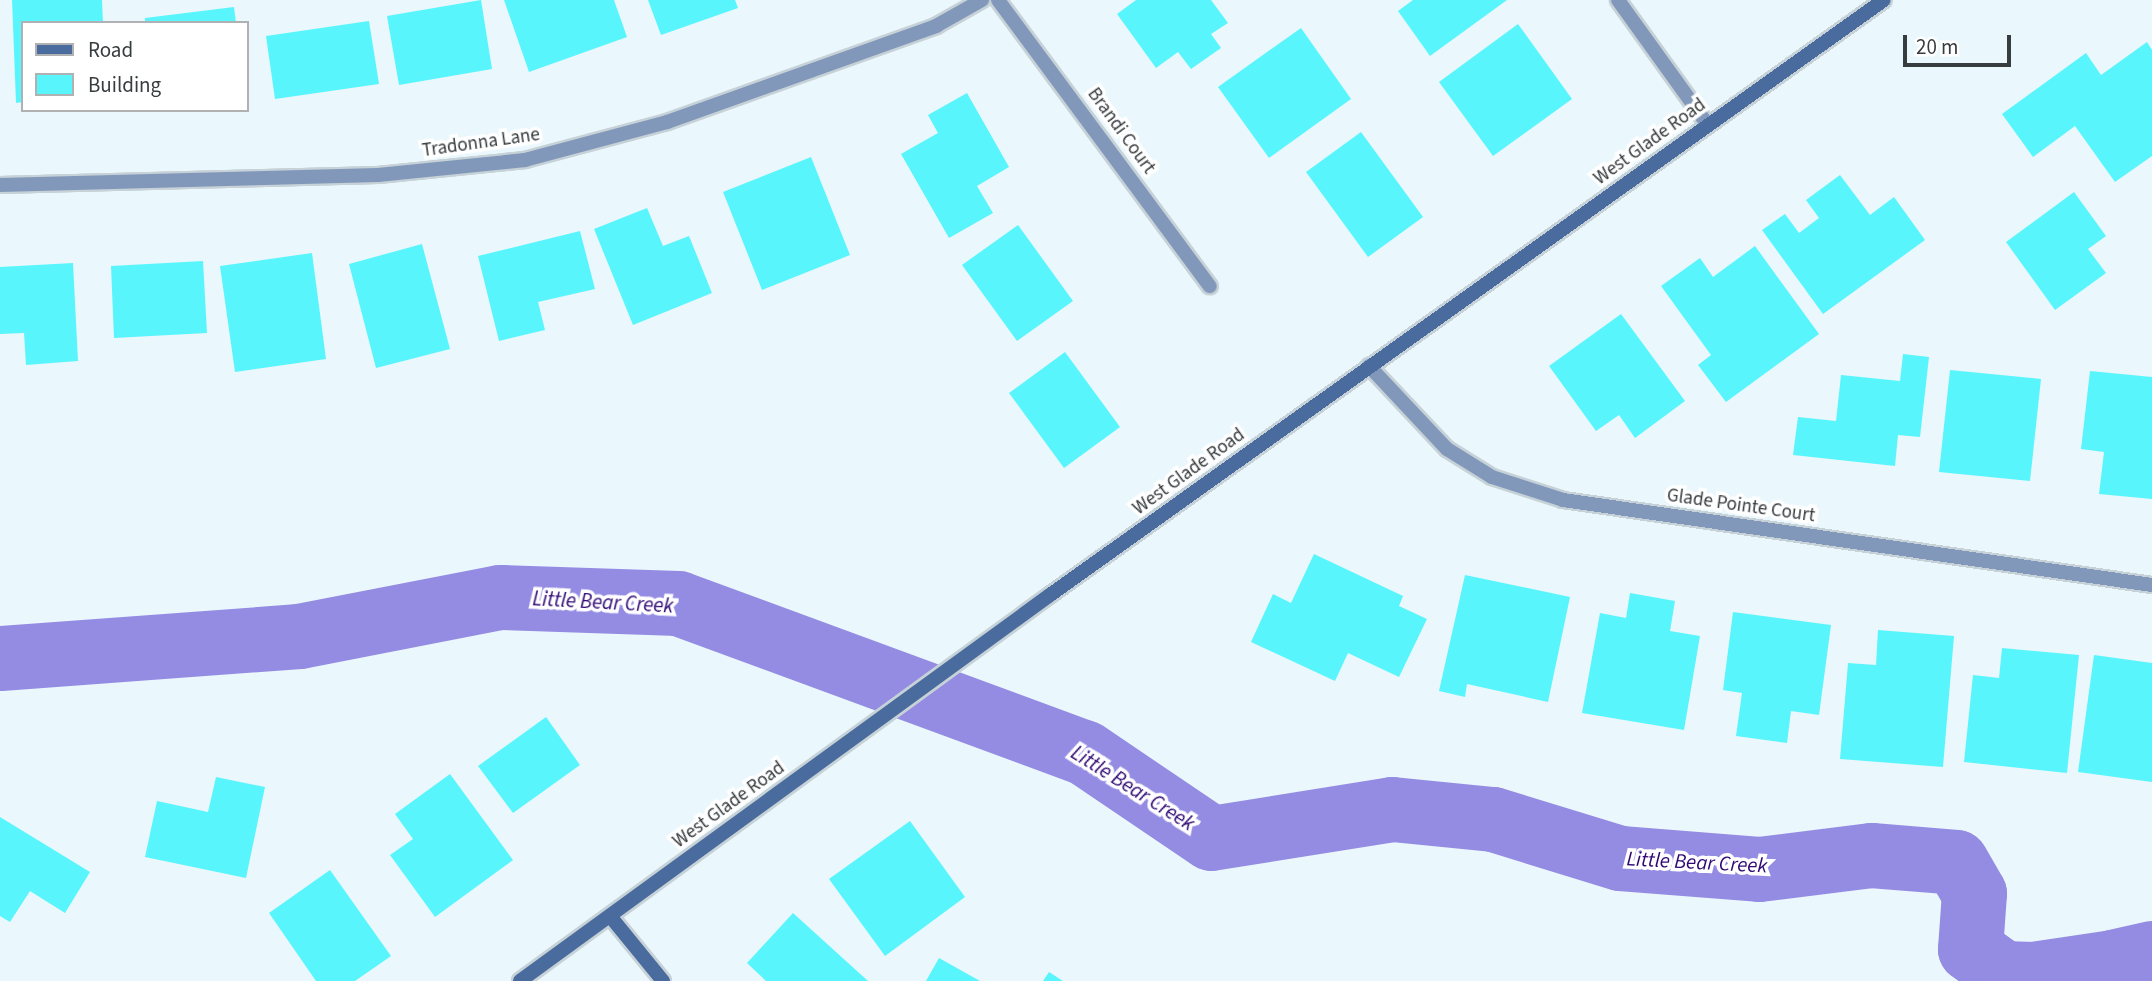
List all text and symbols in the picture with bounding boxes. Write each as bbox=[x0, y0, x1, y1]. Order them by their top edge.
legend bbox=[21, 21, 248, 112]
scale bar bbox=[1907, 21, 2016, 65]
text: 20 m bbox=[1916, 32, 1958, 62]
text: Road bbox=[88, 35, 133, 65]
text: Building bbox=[88, 70, 161, 100]
street label: Brandi Court bbox=[1082, 84, 1160, 178]
street label: West Glade Road bbox=[1590, 94, 1710, 190]
street label: Tradonna Lane bbox=[421, 123, 541, 163]
street label: West Glade Road bbox=[1129, 424, 1249, 520]
street label: Glade Pointe Court bbox=[1665, 484, 1817, 528]
water label: Little Bear Creek bbox=[532, 586, 674, 618]
water label: Little Bear Creek bbox=[1066, 740, 1200, 836]
street label: West Glade Road bbox=[669, 757, 789, 853]
water label: Little Bear Creek bbox=[1626, 846, 1768, 878]

